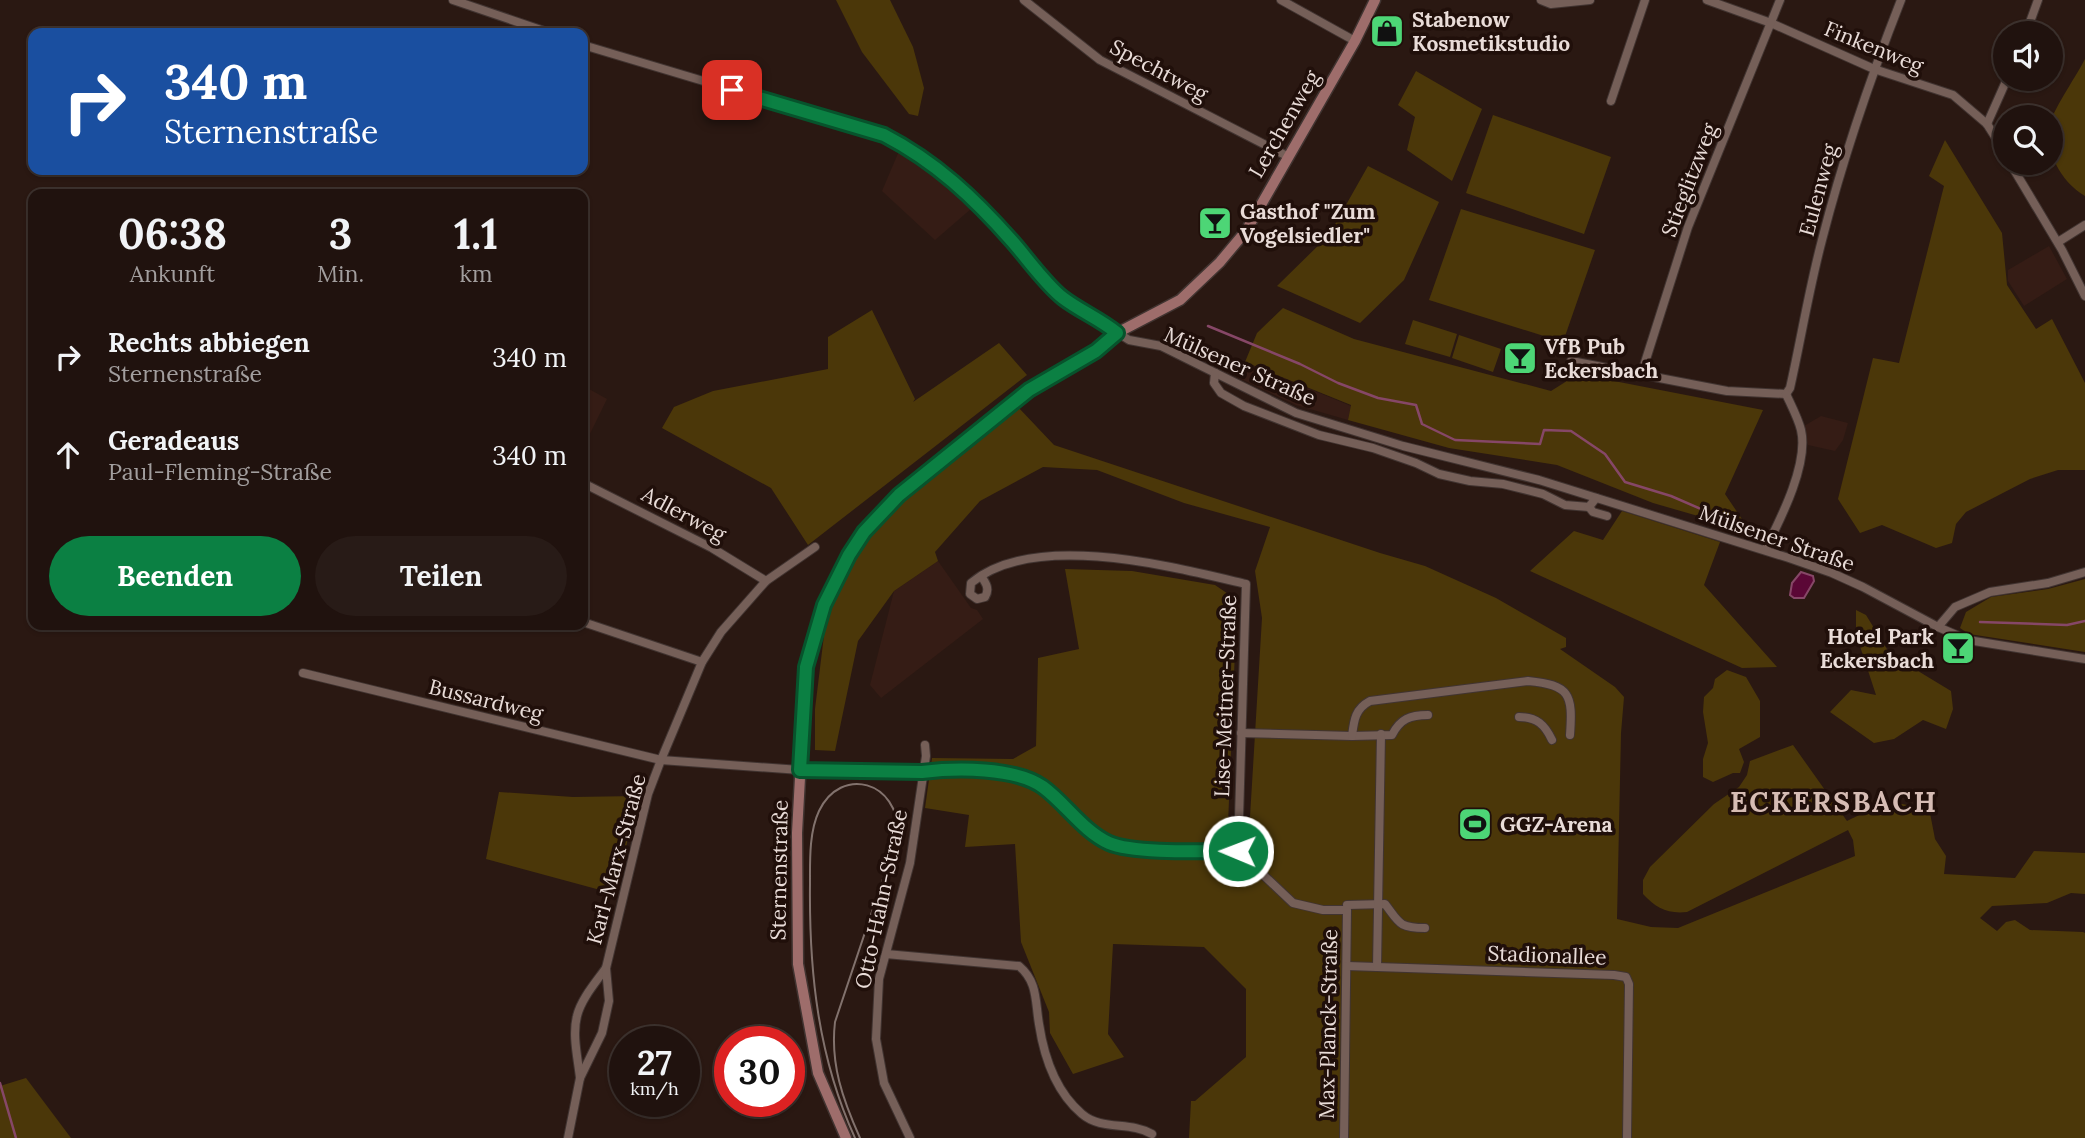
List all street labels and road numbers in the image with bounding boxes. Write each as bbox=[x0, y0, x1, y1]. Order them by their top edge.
street label: Finkenweg bbox=[1820, 15, 1928, 79]
street label: Spechtweg bbox=[1105, 33, 1213, 107]
street label: Lerchenweg bbox=[1242, 65, 1326, 183]
street label: Stieglitzweg bbox=[1655, 119, 1723, 241]
street label: Eulenweg bbox=[1793, 141, 1843, 239]
street label: Mülsener Straße bbox=[1160, 321, 1320, 411]
street label: Adlerweg bbox=[636, 480, 731, 548]
street label: Mülsener Straße bbox=[1696, 499, 1858, 577]
street label: Lise-Meitner-Straße bbox=[1208, 594, 1242, 798]
street label: Bussardweg bbox=[426, 673, 546, 727]
street label: Karl-Marx-Straße bbox=[580, 771, 652, 947]
street label: Sternenstraße bbox=[764, 799, 794, 941]
street label: Otto-Hahn-Straße bbox=[849, 807, 913, 991]
street label: Max-Planck-Straße bbox=[1313, 929, 1343, 1119]
street label: Stadionallee bbox=[1487, 939, 1607, 971]

